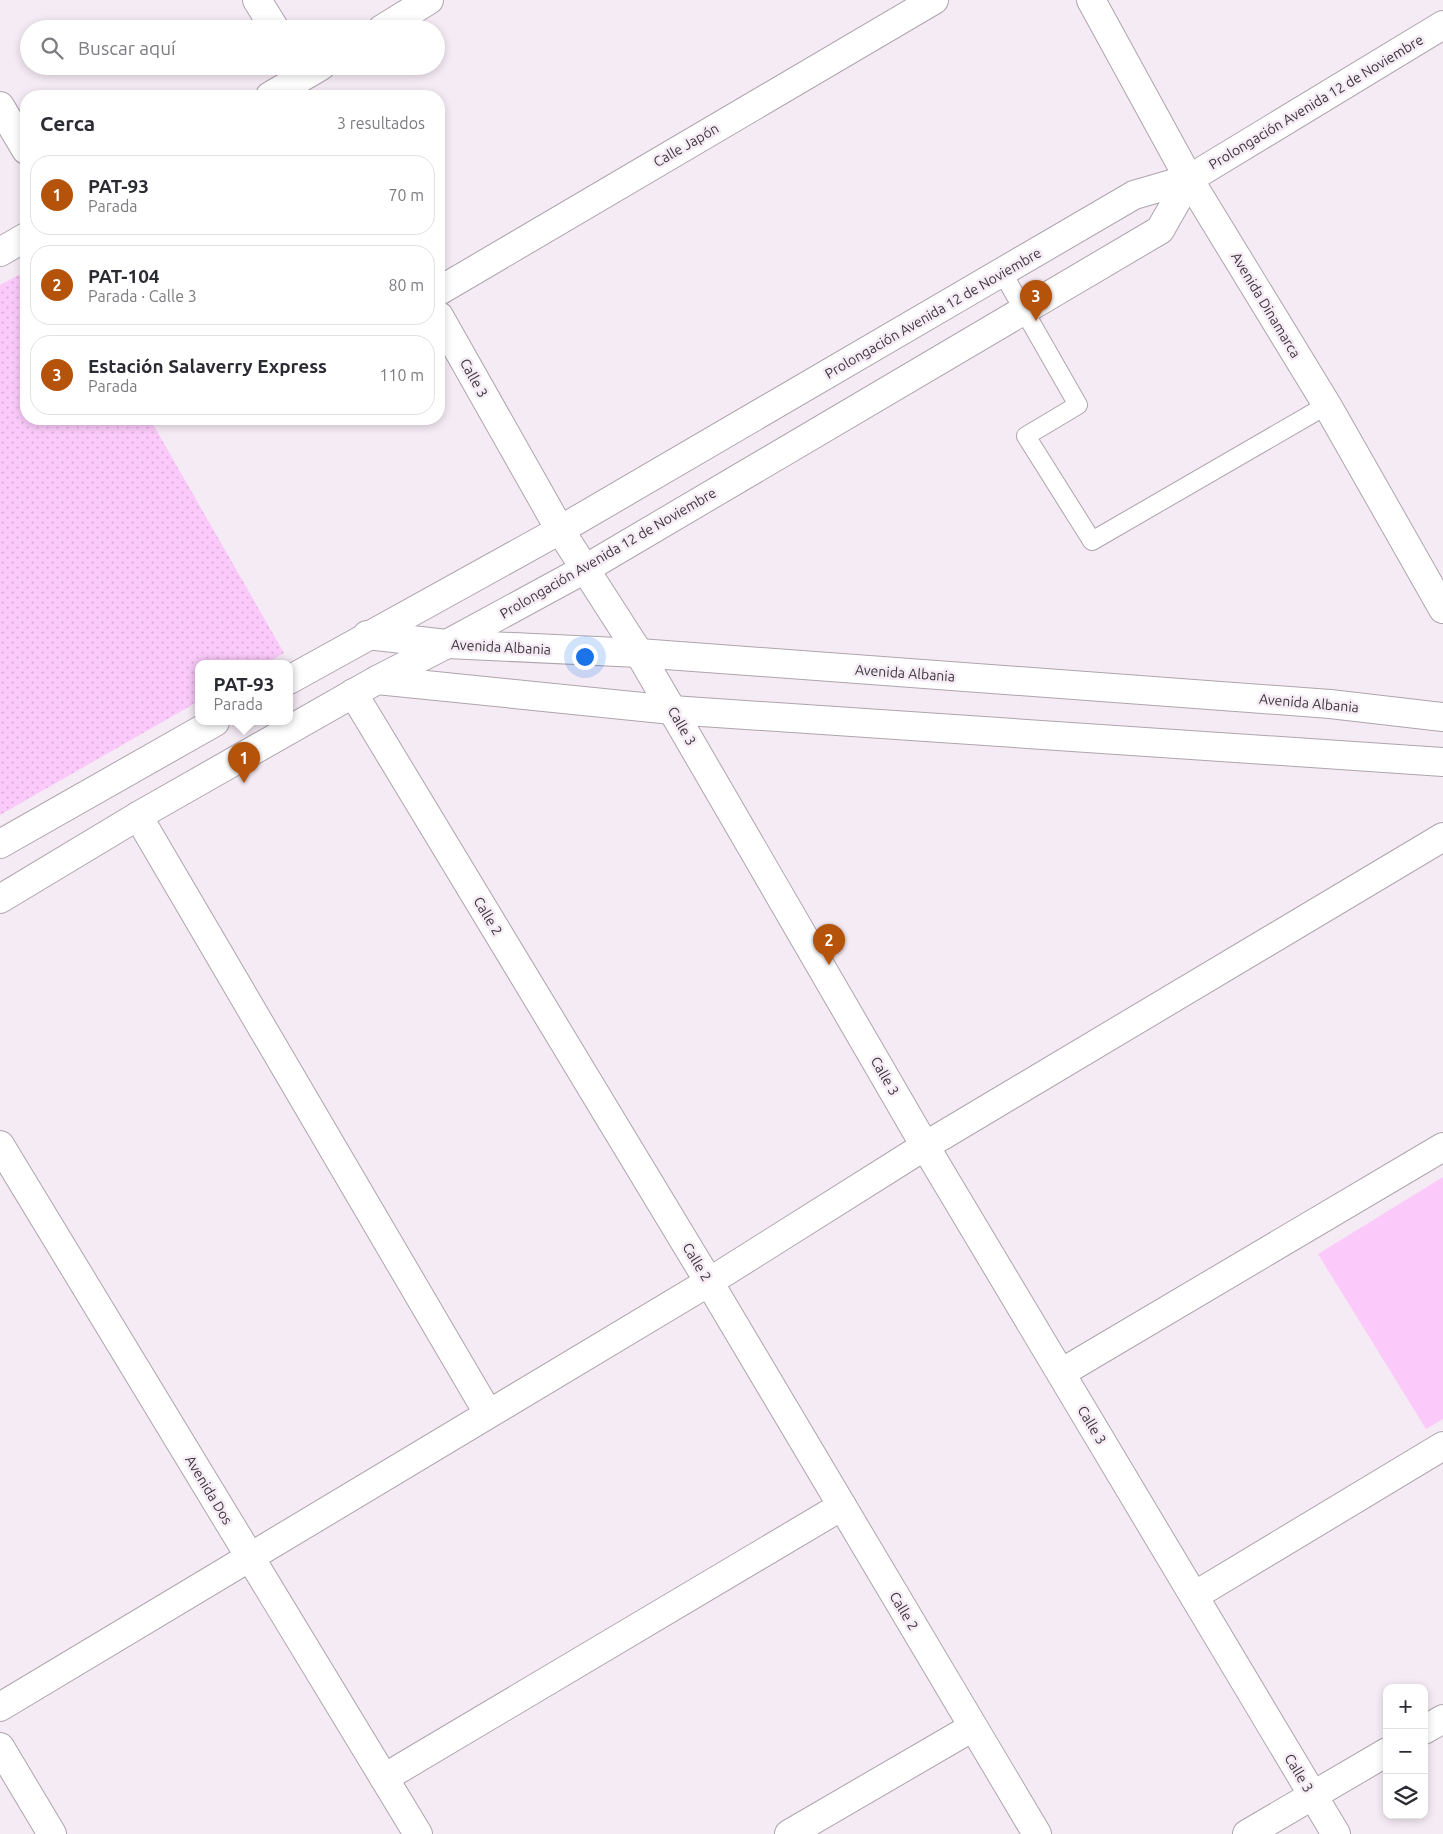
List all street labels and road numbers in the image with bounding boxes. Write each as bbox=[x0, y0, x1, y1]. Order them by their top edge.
street label: Prolongación Avenida 12 de Noviembre bbox=[1206, 31, 1426, 173]
street label: Calle Japón bbox=[651, 120, 721, 170]
street label: Prolongación Avenida 12 de Noviembre bbox=[822, 244, 1044, 382]
street label: Avenida Dinamarca bbox=[1228, 249, 1304, 361]
street label: Calle 3 bbox=[457, 356, 491, 400]
street label: Prolongación Avenida 12 de Noviembre bbox=[497, 484, 719, 622]
street label: Avenida Albania bbox=[451, 636, 551, 658]
street label: Avenida Albania bbox=[854, 662, 956, 684]
street label: Avenida Albania bbox=[1258, 691, 1360, 715]
street label: Calle 3 bbox=[665, 704, 699, 748]
street label: Calle 2 bbox=[470, 894, 506, 938]
street label: Calle 3 bbox=[868, 1054, 902, 1098]
street label: Calle 2 bbox=[679, 1240, 715, 1284]
street label: Calle 3 bbox=[1074, 1403, 1110, 1447]
street label: Avenida Dos bbox=[182, 1453, 236, 1527]
street label: Calle 2 bbox=[886, 1589, 922, 1633]
street label: Calle 3 bbox=[1281, 1751, 1317, 1795]

